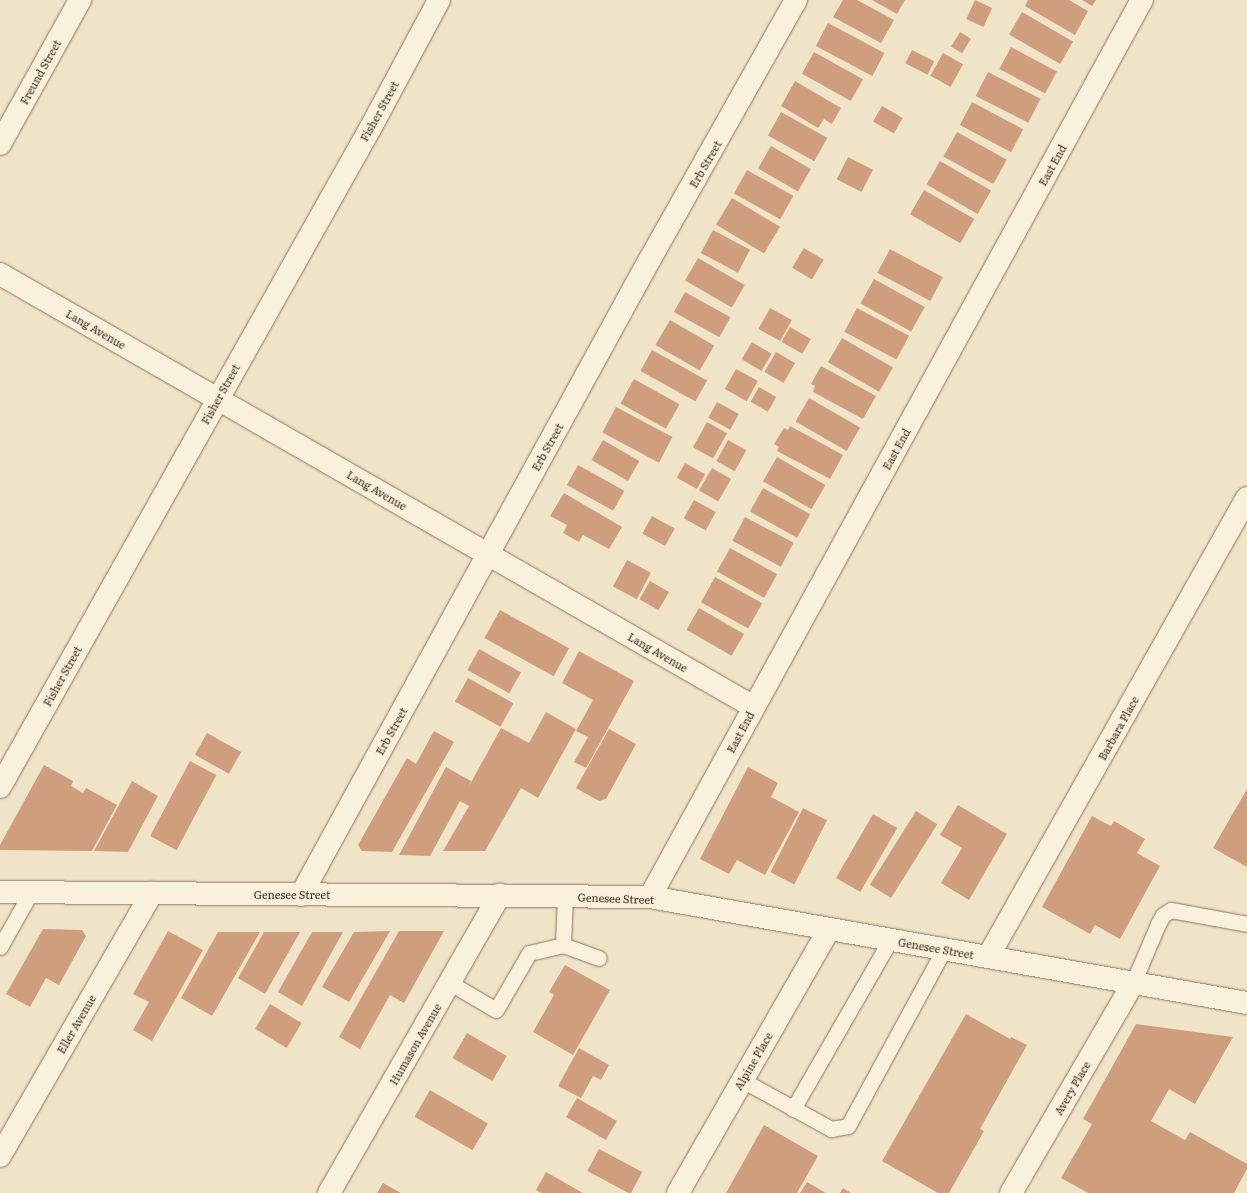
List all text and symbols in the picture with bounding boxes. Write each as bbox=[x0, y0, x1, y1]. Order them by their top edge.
street label: Freund Street bbox=[17, 37, 63, 107]
street label: Fisher Street bbox=[357, 78, 401, 144]
street label: Erb Street bbox=[686, 138, 724, 190]
street label: East End bbox=[1035, 142, 1069, 188]
street label: Lang Avenue bbox=[64, 307, 128, 351]
street label: Fisher Street bbox=[198, 361, 242, 427]
street label: Erb Street bbox=[529, 421, 565, 473]
street label: East End bbox=[879, 426, 913, 472]
street label: Lang Avenue bbox=[345, 468, 409, 512]
street label: Lang Avenue bbox=[626, 630, 690, 674]
street label: Fisher Street bbox=[40, 643, 84, 709]
street label: Barbara Place bbox=[1095, 694, 1141, 762]
street label: Erb Street bbox=[373, 705, 409, 757]
street label: East End bbox=[724, 709, 756, 755]
street label: Genesee Street bbox=[254, 887, 330, 901]
street label: Genesee Street bbox=[577, 890, 655, 906]
street label: Genesee Street bbox=[897, 935, 975, 961]
street label: Eller Avenue bbox=[54, 992, 98, 1056]
street label: Humason Avenue bbox=[386, 1001, 444, 1087]
street label: Alpine Place bbox=[731, 1030, 775, 1092]
street label: Avery Place bbox=[1051, 1059, 1093, 1117]

